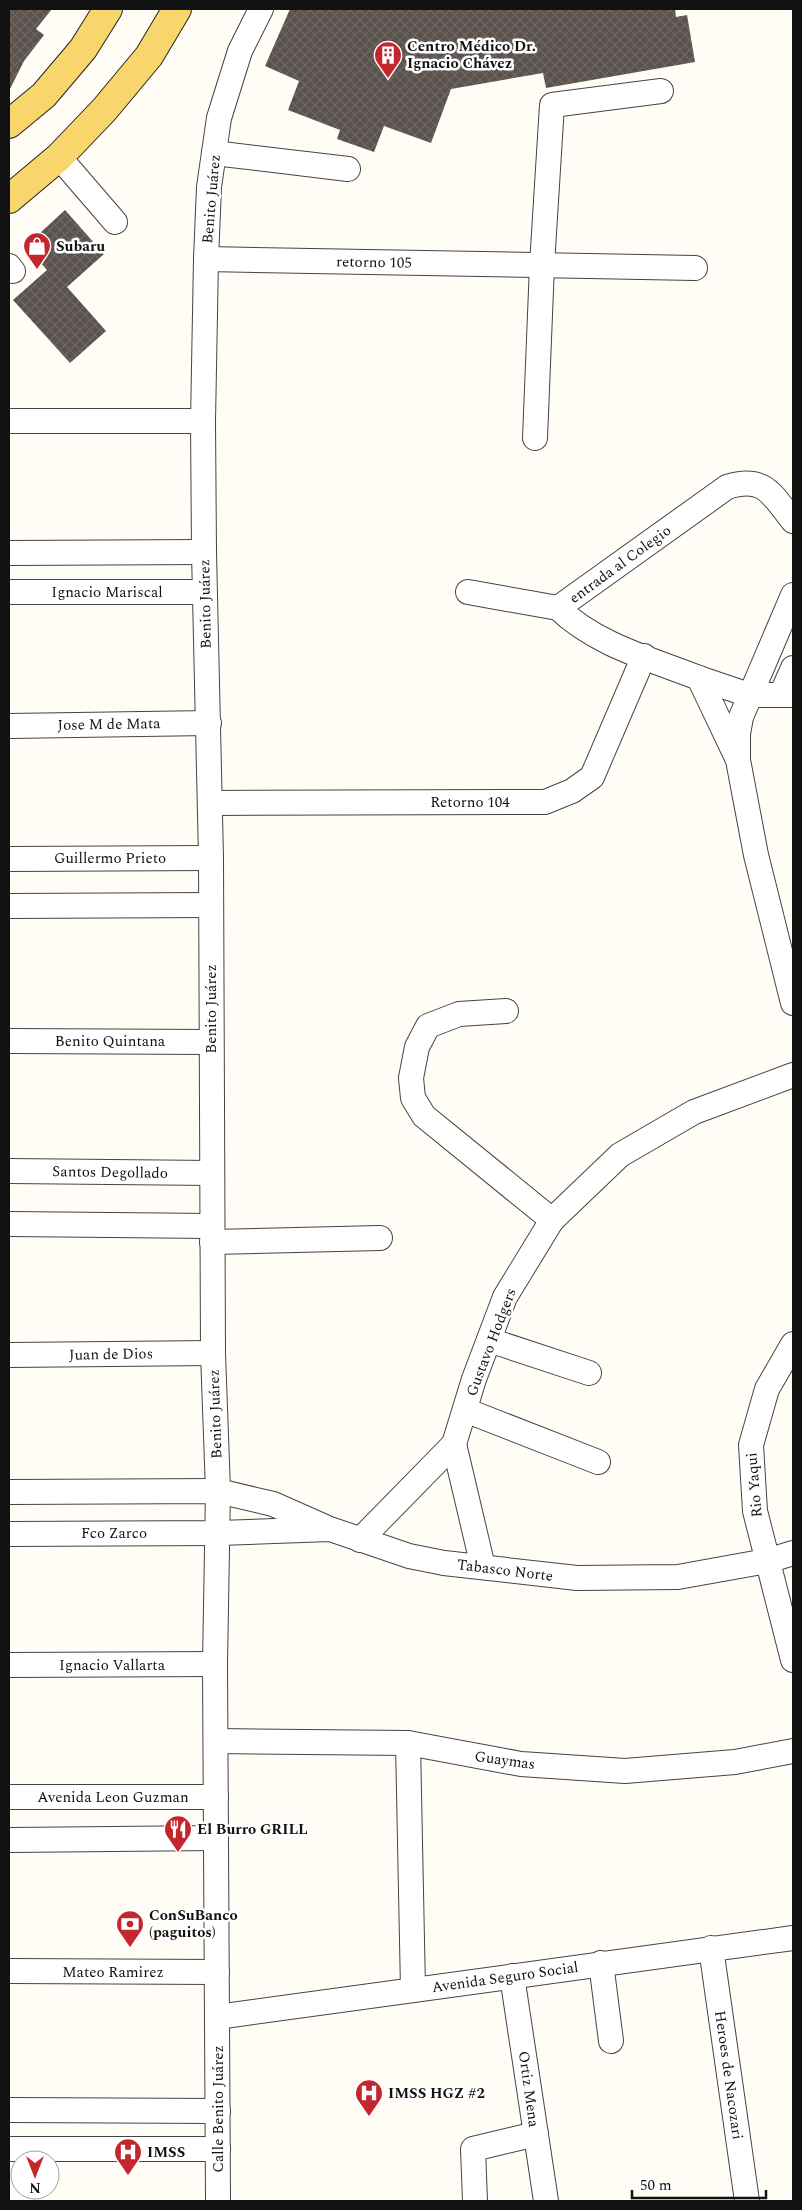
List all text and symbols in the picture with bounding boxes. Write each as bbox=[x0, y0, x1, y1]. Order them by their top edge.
place label: Centro Médico Dr. Ignacio Chávez bbox=[407, 35, 536, 75]
building icon: Centro Médico Dr. Ignacio Chávez bbox=[373, 40, 403, 79]
street label: Benito Juárez bbox=[196, 153, 227, 245]
shop icon: Subaru bbox=[22, 231, 52, 270]
place label: Subaru bbox=[56, 235, 105, 258]
street label: retorno 105 bbox=[336, 250, 412, 275]
street label: entrada al Colegio bbox=[564, 519, 676, 609]
street label: Benito Juárez bbox=[193, 559, 218, 649]
street label: Ignacio Mariscal bbox=[51, 581, 163, 604]
street label: Jose M de Mata bbox=[57, 712, 161, 737]
street label: Retorno 104 bbox=[430, 791, 510, 814]
street label: Guillermo Prieto bbox=[54, 847, 166, 870]
street label: Benito Juárez bbox=[200, 964, 223, 1054]
street label: Benito Quintana bbox=[55, 1030, 166, 1053]
street label: Santos Degollado bbox=[52, 1160, 168, 1185]
street label: Gustavo Hodgers bbox=[460, 1285, 523, 1400]
street label: Juan de Dios bbox=[69, 1342, 153, 1367]
street label: Benito Juárez bbox=[202, 1369, 229, 1459]
street label: Rio Yaqui bbox=[740, 1452, 769, 1518]
street label: Fco Zarco bbox=[81, 1522, 147, 1545]
street label: Tabasco Norte bbox=[456, 1553, 554, 1588]
street label: Ignacio Vallarta bbox=[59, 1654, 166, 1677]
street label: Guaymas bbox=[473, 1745, 537, 1776]
street label: Avenida Leon Guzman bbox=[37, 1786, 189, 1809]
restaurant icon: El Burro GRILL bbox=[163, 1814, 193, 1853]
place label: El Burro GRILL bbox=[197, 1818, 308, 1841]
place label: ConSuBanco (paguitos) bbox=[149, 1904, 238, 1944]
bank icon: ConSuBanco (paguitos) bbox=[115, 1909, 145, 1948]
street label: Avenida Seguro Social bbox=[430, 1956, 580, 1999]
street label: Mateo Ramirez bbox=[62, 1961, 164, 1984]
street label: Heroes de Nacozari bbox=[708, 2009, 749, 2141]
street label: Calle Benito Juárez bbox=[207, 2045, 230, 2173]
street label: Ortiz Mena bbox=[512, 2049, 545, 2129]
hospital icon: IMSS HGZ #2 bbox=[354, 2078, 384, 2117]
place label: IMSS HGZ #2 bbox=[388, 2082, 485, 2105]
hospital icon: IMSS bbox=[113, 2137, 143, 2176]
place label: IMSS bbox=[147, 2141, 185, 2164]
north arrow bbox=[10, 2150, 60, 2200]
scale bar bbox=[632, 2168, 766, 2200]
text: 50 m bbox=[640, 2174, 672, 2197]
text: N bbox=[29, 2177, 41, 2198]

